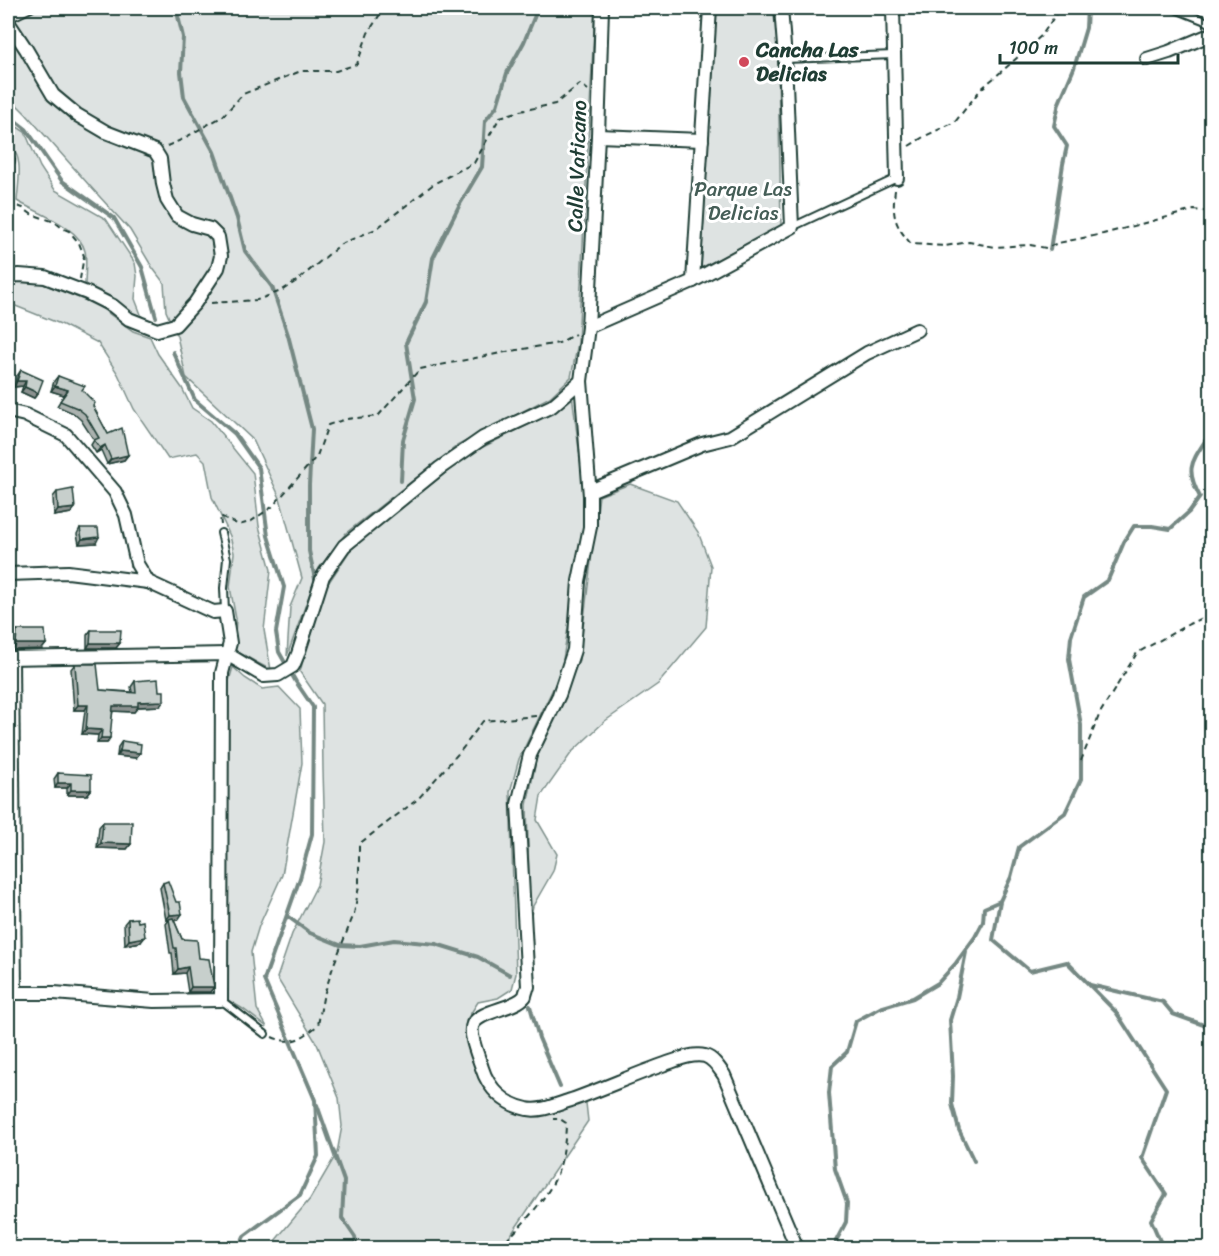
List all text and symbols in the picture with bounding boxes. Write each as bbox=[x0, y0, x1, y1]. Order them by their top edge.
scale bar bbox=[1000, 27, 1178, 65]
place label: Cancha Las Delicias bbox=[755, 31, 860, 93]
text: 100 m bbox=[1009, 32, 1058, 64]
marker: Cancha Las Delicias bbox=[737, 55, 751, 69]
street label: Calle Vaticano bbox=[556, 99, 598, 233]
park label: Parque Las Delicias bbox=[694, 170, 792, 232]

